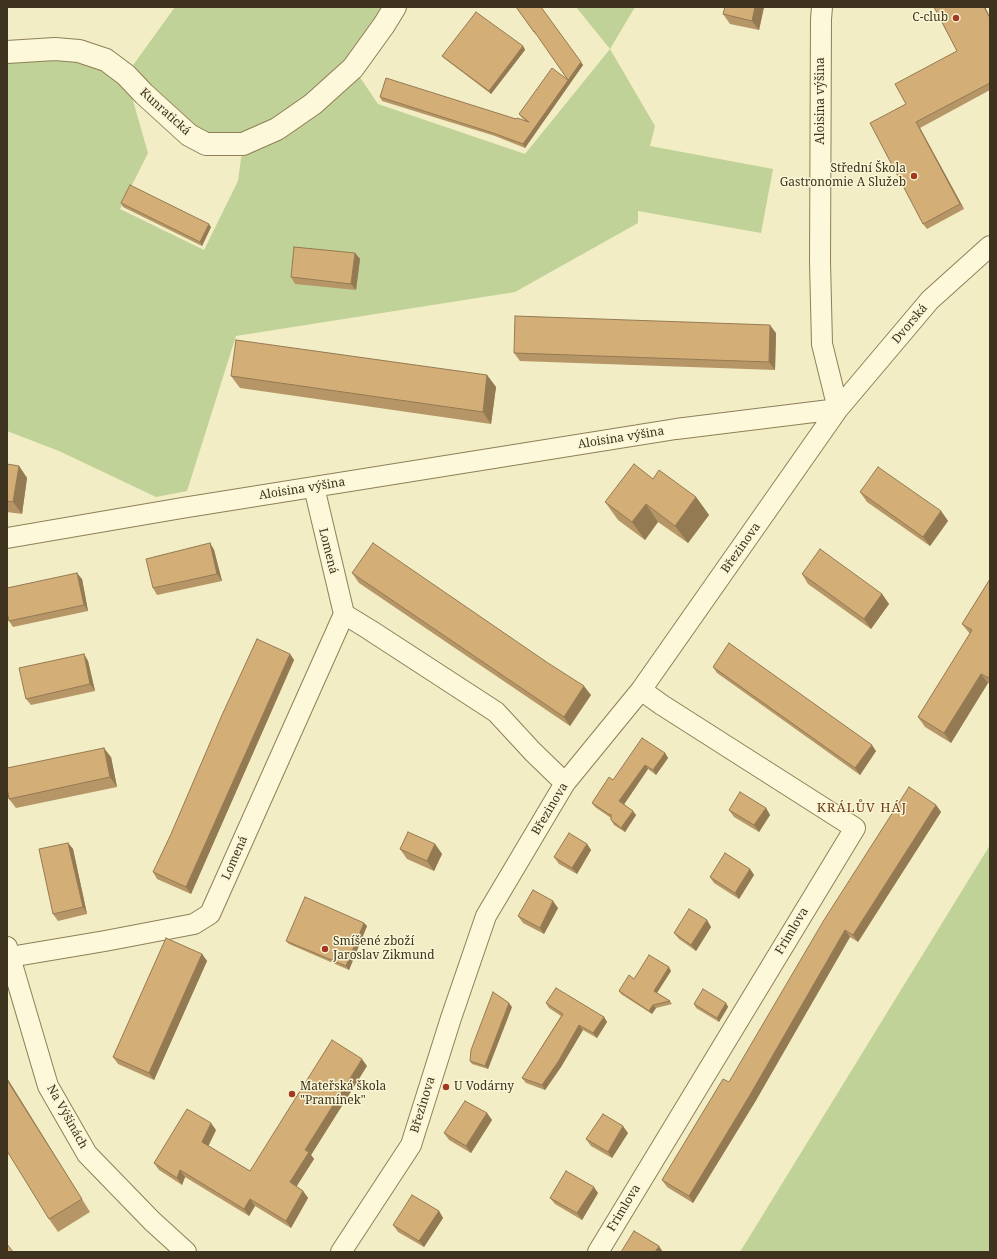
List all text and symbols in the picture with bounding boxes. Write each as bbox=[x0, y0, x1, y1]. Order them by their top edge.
place label: C-club bbox=[912, 11, 948, 25]
marker: C-club bbox=[951, 13, 961, 23]
street label: Aloisina výšina bbox=[814, 57, 828, 145]
street label: Kunratická bbox=[137, 85, 193, 139]
place label: Střední Škola Gastronomie A Služeb bbox=[780, 162, 906, 190]
marker: Střední Škola Gastronomie A Služeb bbox=[909, 171, 919, 181]
street label: Dvorská bbox=[889, 301, 931, 347]
street label: Aloisina výšina bbox=[577, 424, 665, 452]
street label: Aloisina výšina bbox=[258, 475, 346, 503]
street label: Březinova bbox=[718, 520, 764, 576]
street label: Lomená bbox=[315, 527, 341, 575]
street label: Březinova bbox=[529, 780, 571, 838]
district label: KRÁLŮV HÁJ bbox=[817, 800, 907, 816]
street label: Lomená bbox=[219, 834, 251, 882]
street label: Frimlova bbox=[772, 905, 812, 957]
place label: Smíšené zboží Jaroslav Zikmund bbox=[333, 935, 435, 963]
marker: Smíšené zboží Jaroslav Zikmund bbox=[320, 944, 330, 954]
street label: Březinova bbox=[408, 1075, 438, 1135]
place label: Mateřská škola "Pramínek" bbox=[300, 1080, 386, 1108]
place label: U Vodárny bbox=[454, 1080, 514, 1094]
street label: Na Výšinách bbox=[43, 1082, 91, 1152]
marker: U Vodárny bbox=[441, 1082, 451, 1092]
marker: Mateřská škola "Pramínek" bbox=[287, 1089, 297, 1099]
street label: Frimlova bbox=[604, 1182, 644, 1234]

